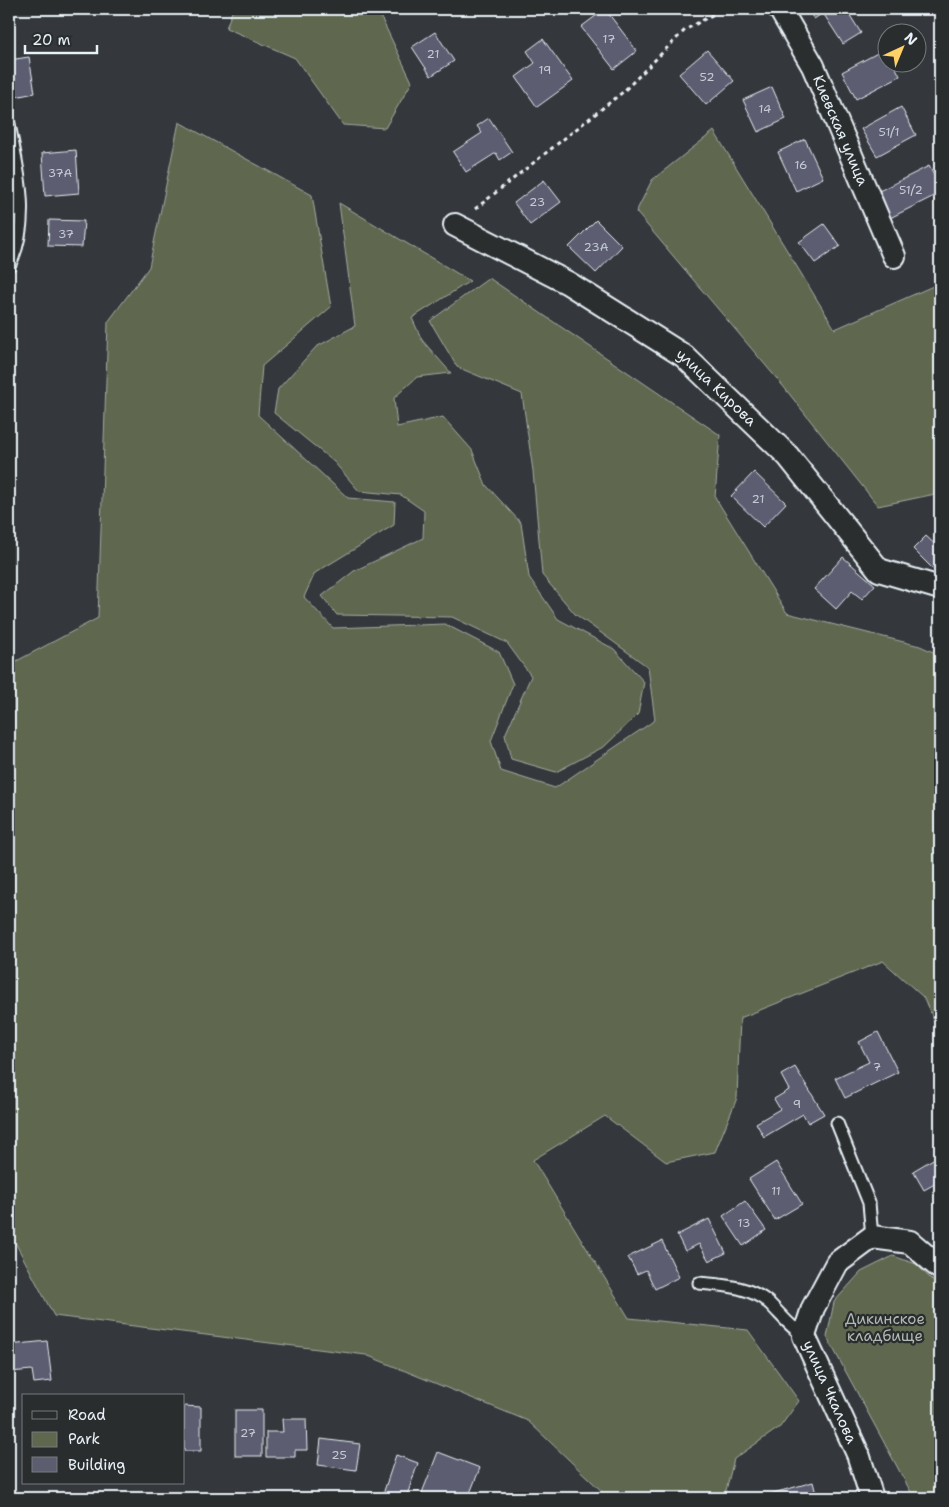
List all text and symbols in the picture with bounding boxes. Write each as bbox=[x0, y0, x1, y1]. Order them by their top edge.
scale bar bbox=[25, 22, 98, 54]
north arrow bbox=[876, 22, 926, 72]
text: N bbox=[901, 28, 921, 49]
text: 20 m bbox=[32, 30, 71, 50]
house number: 17 bbox=[603, 31, 615, 47]
house number: 21 bbox=[427, 46, 439, 62]
house number: 19 bbox=[539, 62, 551, 78]
house number: 52 bbox=[699, 69, 715, 85]
street label: Киевская улица bbox=[808, 72, 873, 189]
house number: 14 bbox=[759, 101, 771, 117]
house number: 51/1 bbox=[879, 124, 899, 140]
house number: 16 bbox=[794, 157, 808, 173]
house number: 37А bbox=[48, 165, 73, 181]
house number: 51/2 bbox=[899, 182, 923, 198]
house number: 23 bbox=[529, 194, 545, 210]
house number: 37 bbox=[58, 226, 74, 242]
house number: 23А bbox=[584, 239, 609, 255]
street label: улица Кирова bbox=[673, 344, 761, 431]
house number: 21 bbox=[752, 491, 764, 507]
house number: 7 bbox=[873, 1059, 881, 1075]
house number: 9 bbox=[793, 1096, 801, 1112]
house number: 11 bbox=[771, 1183, 781, 1199]
house number: 13 bbox=[738, 1215, 750, 1231]
park label: Дикинское кладбище bbox=[845, 1309, 925, 1346]
street label: улица Чкалова bbox=[798, 1337, 862, 1447]
legend bbox=[22, 1394, 185, 1484]
text: Road bbox=[68, 1405, 106, 1425]
house number: 27 bbox=[240, 1425, 256, 1441]
text: Park bbox=[68, 1429, 100, 1449]
house number: 25 bbox=[331, 1447, 347, 1463]
text: Building bbox=[68, 1455, 125, 1475]

